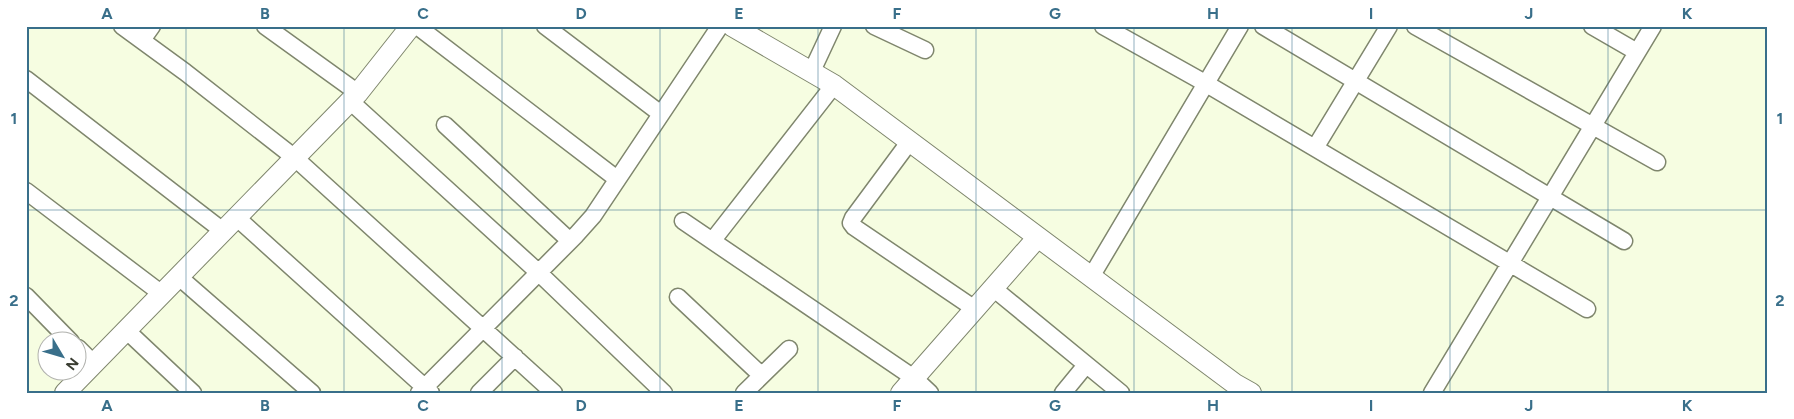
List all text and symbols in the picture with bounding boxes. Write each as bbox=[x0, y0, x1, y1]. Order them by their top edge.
text: A bbox=[101, 4, 113, 23]
text: B bbox=[260, 4, 270, 23]
text: C bbox=[417, 4, 429, 23]
text: D bbox=[575, 4, 587, 23]
text: E bbox=[734, 4, 744, 23]
text: F bbox=[893, 4, 902, 23]
text: G bbox=[1049, 4, 1061, 23]
text: H bbox=[1207, 4, 1219, 23]
text: I bbox=[1369, 4, 1373, 23]
text: J bbox=[1525, 4, 1533, 23]
text: K bbox=[1682, 4, 1693, 23]
text: 1 bbox=[11, 109, 17, 128]
text: 1 bbox=[1777, 109, 1783, 128]
text: 2 bbox=[9, 291, 19, 310]
text: 2 bbox=[1775, 291, 1785, 310]
north arrow bbox=[38, 332, 88, 382]
text: N bbox=[62, 354, 82, 373]
text: A bbox=[101, 396, 113, 415]
text: B bbox=[260, 396, 270, 415]
text: C bbox=[417, 396, 429, 415]
text: D bbox=[575, 396, 587, 415]
text: E bbox=[734, 396, 744, 415]
text: F bbox=[893, 396, 902, 415]
text: G bbox=[1049, 396, 1061, 415]
text: H bbox=[1207, 396, 1219, 415]
text: I bbox=[1369, 396, 1373, 415]
text: J bbox=[1525, 396, 1533, 415]
text: K bbox=[1682, 396, 1693, 415]

